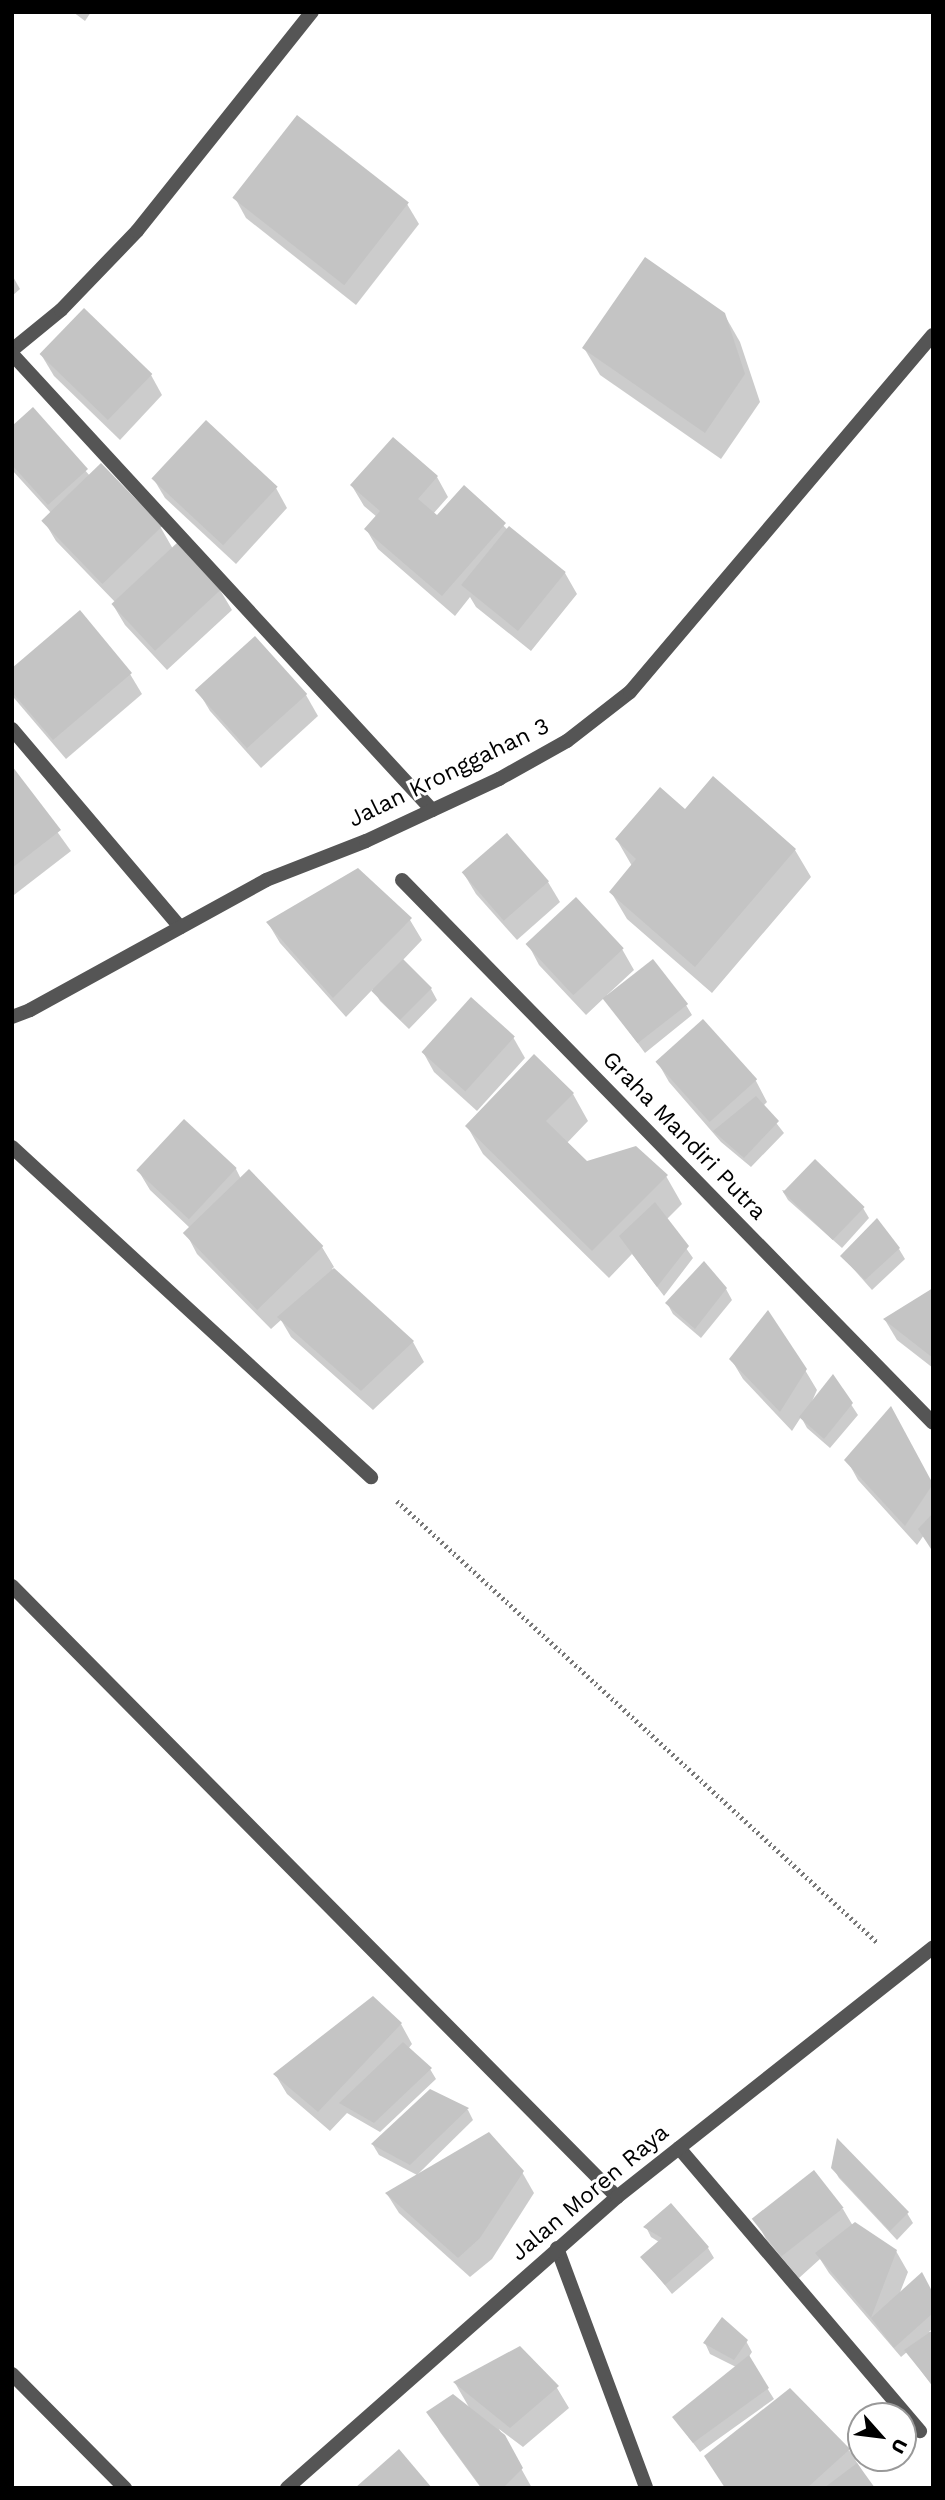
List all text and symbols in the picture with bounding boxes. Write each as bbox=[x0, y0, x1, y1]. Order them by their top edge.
street label: Jalan Kronggahan 3 bbox=[344, 712, 554, 834]
street label: Graha Mandiri Putra bbox=[596, 1046, 772, 1226]
street label: Jalan Moren Raya bbox=[505, 2119, 675, 2267]
north arrow bbox=[847, 2402, 917, 2472]
text: U bbox=[886, 2435, 913, 2458]

